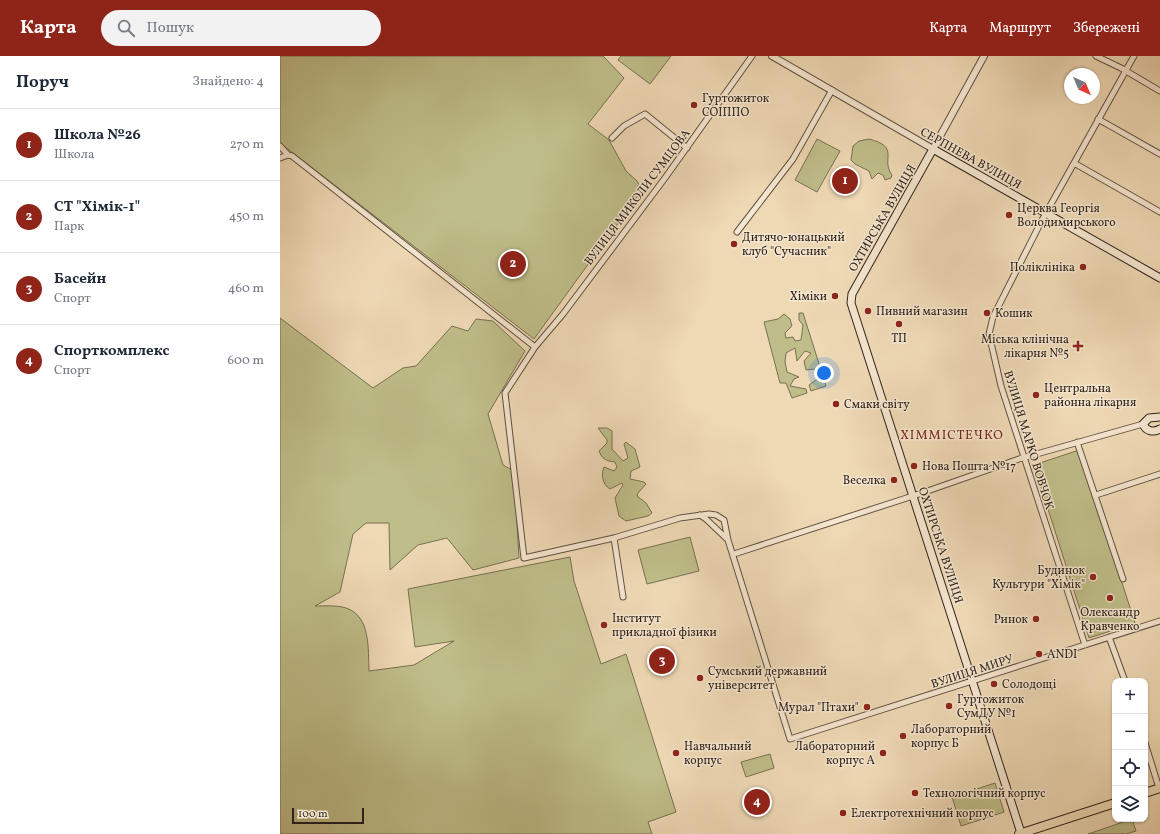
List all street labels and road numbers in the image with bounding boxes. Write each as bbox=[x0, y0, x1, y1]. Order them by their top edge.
street label: СЕРПНЕВА ВУЛИЦЯ bbox=[917, 124, 1024, 193]
street label: ВУЛИЦЯ МИКОЛИ СУМЦОВА bbox=[581, 126, 695, 269]
street label: ОХТИРСЬКА ВУЛИЦЯ bbox=[846, 162, 920, 275]
street label: ВУЛИЦЯ МАРКО ВОВЧОК bbox=[999, 369, 1057, 512]
street label: ОХТИРСЬКА ВУЛИЦЯ bbox=[914, 485, 967, 606]
street label: ВУЛИЦЯ МИРУ bbox=[929, 651, 1016, 693]

